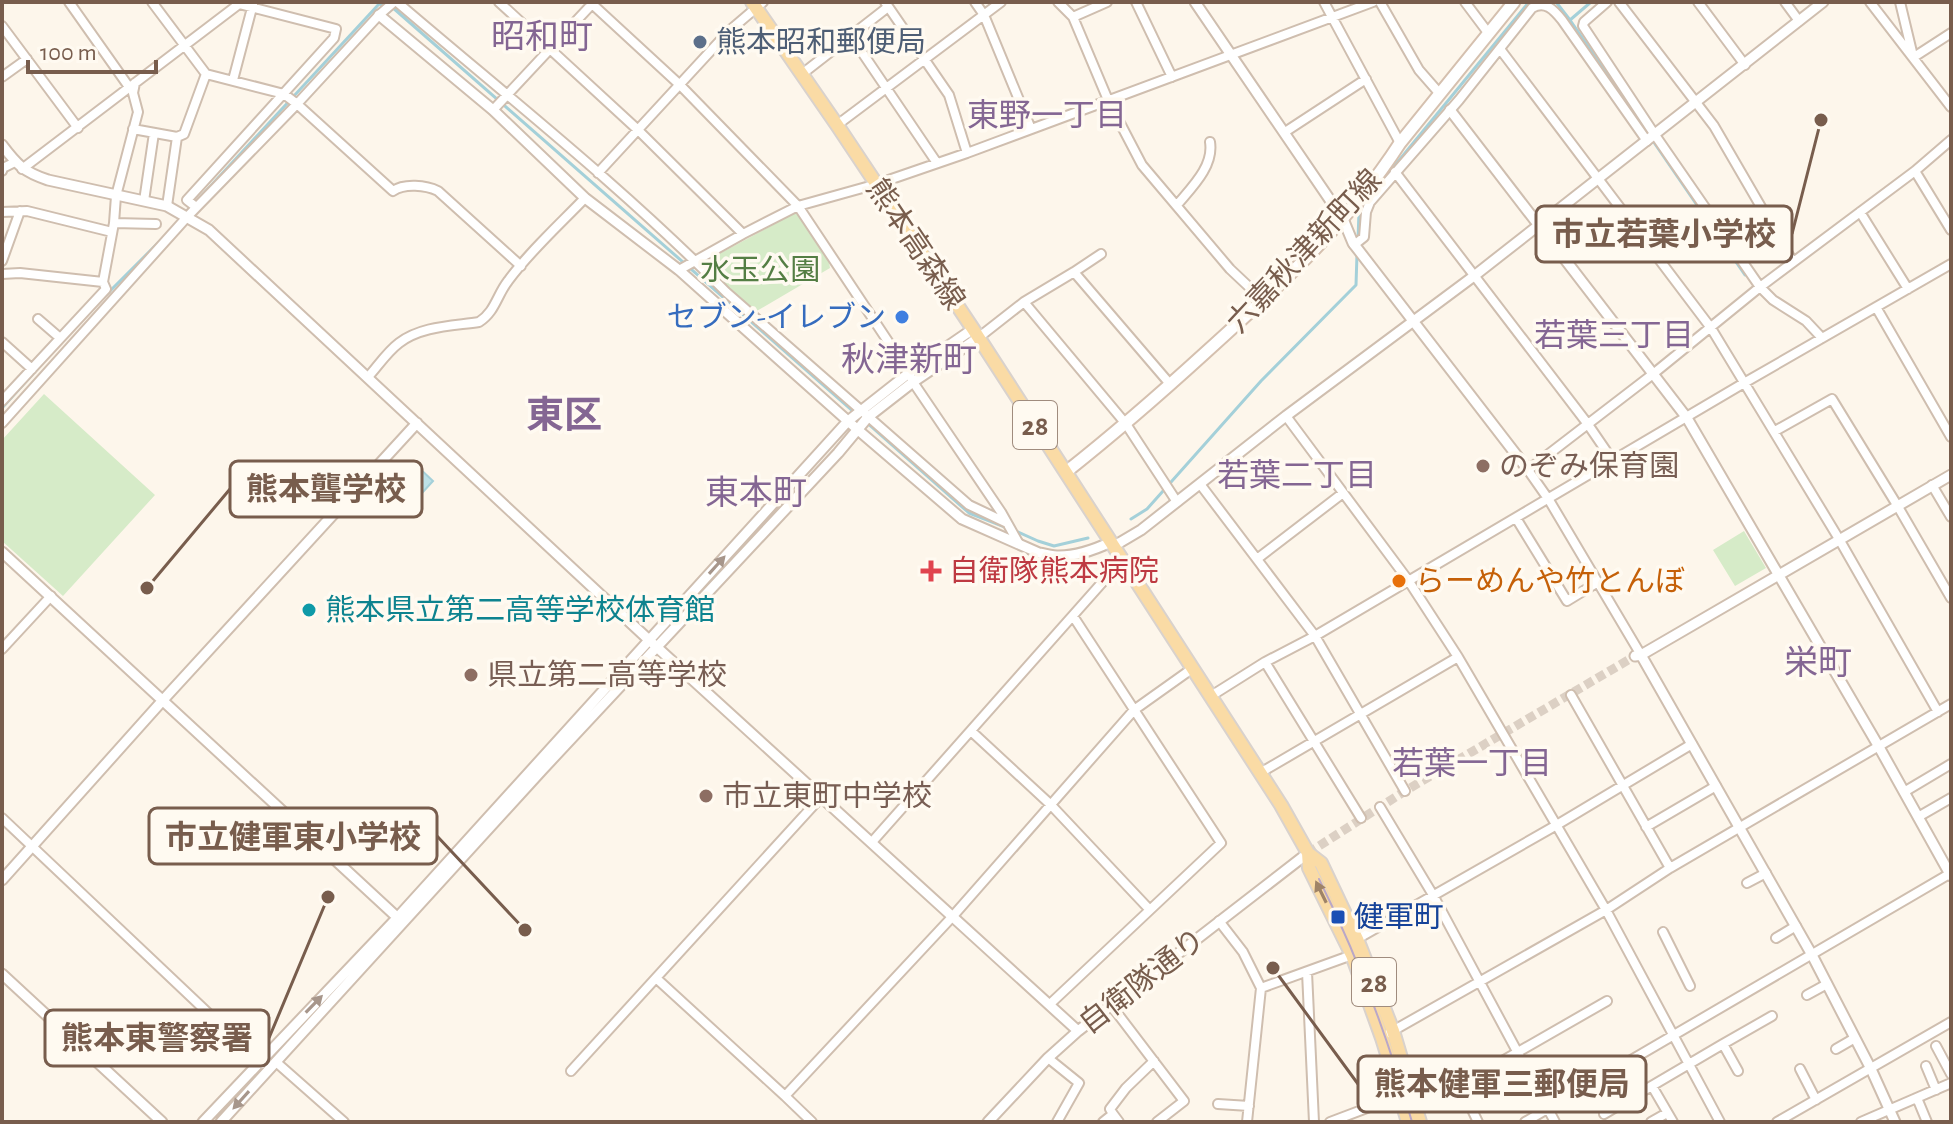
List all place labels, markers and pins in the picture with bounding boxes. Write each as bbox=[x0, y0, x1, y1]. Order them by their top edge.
place label: 熊本昭和郵便局 bbox=[716, 26, 926, 58]
marker: 熊本昭和郵便局 bbox=[691, 33, 709, 51]
callout: 市立若葉小学校 bbox=[1536, 206, 1792, 262]
place label: セブン-イレブン bbox=[667, 301, 886, 333]
marker: セブン-イレブン bbox=[893, 308, 911, 326]
place label: のぞみ保育園 bbox=[1499, 450, 1679, 482]
marker: のぞみ保育園 bbox=[1474, 457, 1492, 475]
callout: 熊本聾学校 bbox=[230, 461, 422, 517]
place label: 自衛隊熊本病院 bbox=[949, 555, 1159, 587]
marker: 自衛隊熊本病院 bbox=[920, 560, 942, 582]
place label: らーめんや竹とんぼ bbox=[1415, 565, 1685, 597]
marker: らーめんや竹とんぼ bbox=[1390, 572, 1408, 590]
place label: 熊本県立第二高等学校体育館 bbox=[325, 594, 715, 626]
marker: 熊本県立第二高等学校体育館 bbox=[300, 601, 318, 619]
place label: 県立第二高等学校 bbox=[487, 659, 727, 691]
marker: 県立第二高等学校 bbox=[462, 666, 480, 684]
place label: 市立東町中学校 bbox=[722, 780, 932, 812]
marker: 市立東町中学校 bbox=[697, 787, 715, 805]
callout: 市立健軍東小学校 bbox=[149, 808, 437, 864]
place label: 健軍町 bbox=[1354, 901, 1444, 933]
marker: 健軍町 bbox=[1329, 908, 1347, 926]
callout: 熊本東警察署 bbox=[45, 1010, 269, 1066]
callout: 熊本健軍三郵便局 bbox=[1358, 1056, 1646, 1112]

